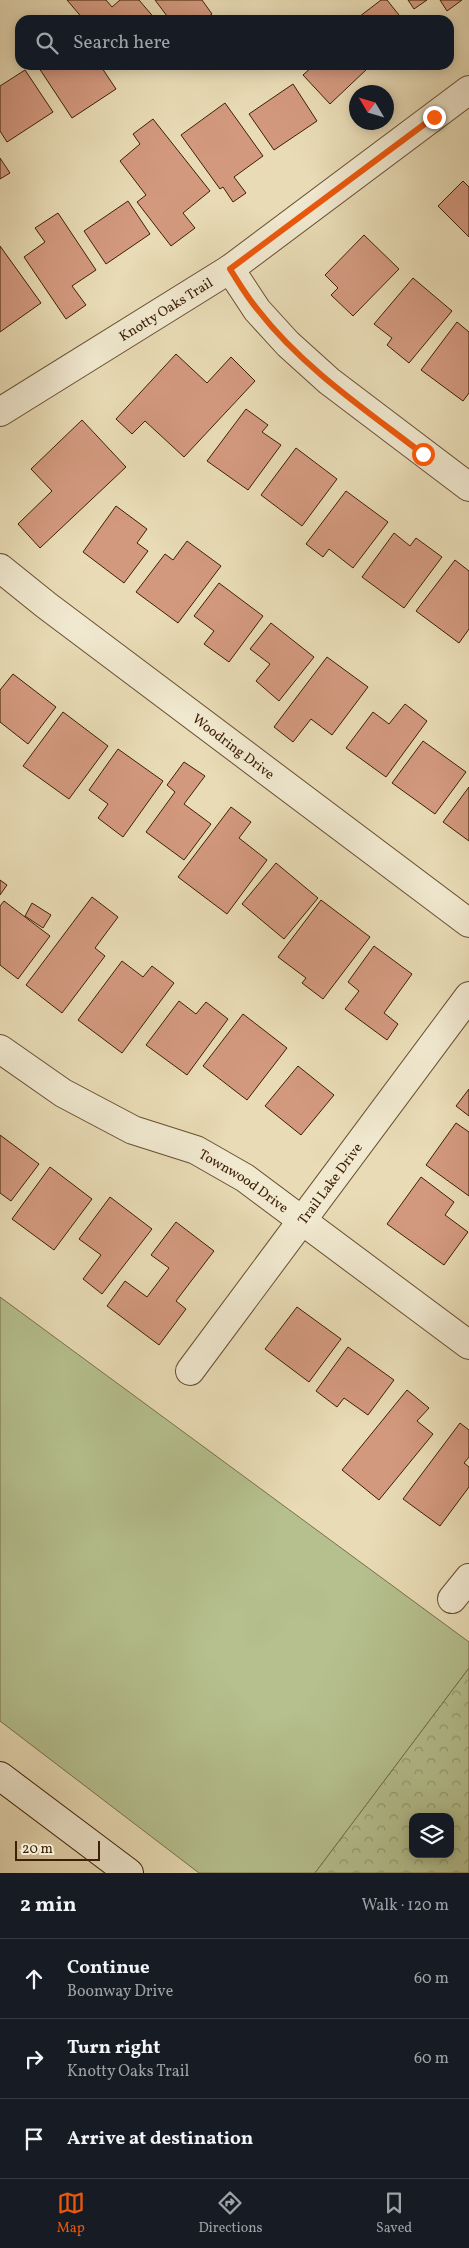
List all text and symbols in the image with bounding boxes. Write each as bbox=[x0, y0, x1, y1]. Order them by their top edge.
search box bbox=[15, 15, 454, 70]
icon: search bbox=[33, 29, 61, 57]
text: Search here bbox=[73, 30, 170, 56]
north arrow bbox=[349, 85, 394, 130]
route end bbox=[423, 106, 446, 129]
street label: Knotty Oaks Trail bbox=[116, 274, 217, 347]
route start bbox=[412, 443, 435, 466]
street label: Woodring Drive bbox=[188, 710, 278, 785]
street label: Trail Lake Drive bbox=[294, 1139, 368, 1229]
street label: Townwood Drive bbox=[195, 1146, 292, 1218]
map controls bbox=[409, 1813, 454, 1858]
button: layers bbox=[409, 1813, 454, 1858]
scale bar bbox=[15, 1838, 100, 1861]
text: 20 m bbox=[22, 1840, 53, 1859]
text: 2 min bbox=[20, 1891, 77, 1920]
text: Walk · 120 m bbox=[361, 1895, 449, 1917]
text: Continue bbox=[67, 1955, 150, 1981]
icon: ahead bbox=[20, 1965, 48, 1993]
text: 60 m bbox=[414, 1968, 449, 1990]
text: Boonway Drive bbox=[67, 1981, 173, 2003]
text: Turn right bbox=[67, 2035, 160, 2061]
icon: right bbox=[20, 2045, 48, 2073]
text: 60 m bbox=[414, 2048, 449, 2070]
text: Knotty Oaks Trail bbox=[67, 2061, 189, 2083]
icon: arrive bbox=[20, 2125, 48, 2153]
text: Arrive at destination bbox=[67, 2126, 253, 2152]
tab: Map bbox=[57, 2189, 85, 2238]
tab: Directions bbox=[198, 2189, 263, 2238]
tab: Saved bbox=[376, 2189, 412, 2238]

